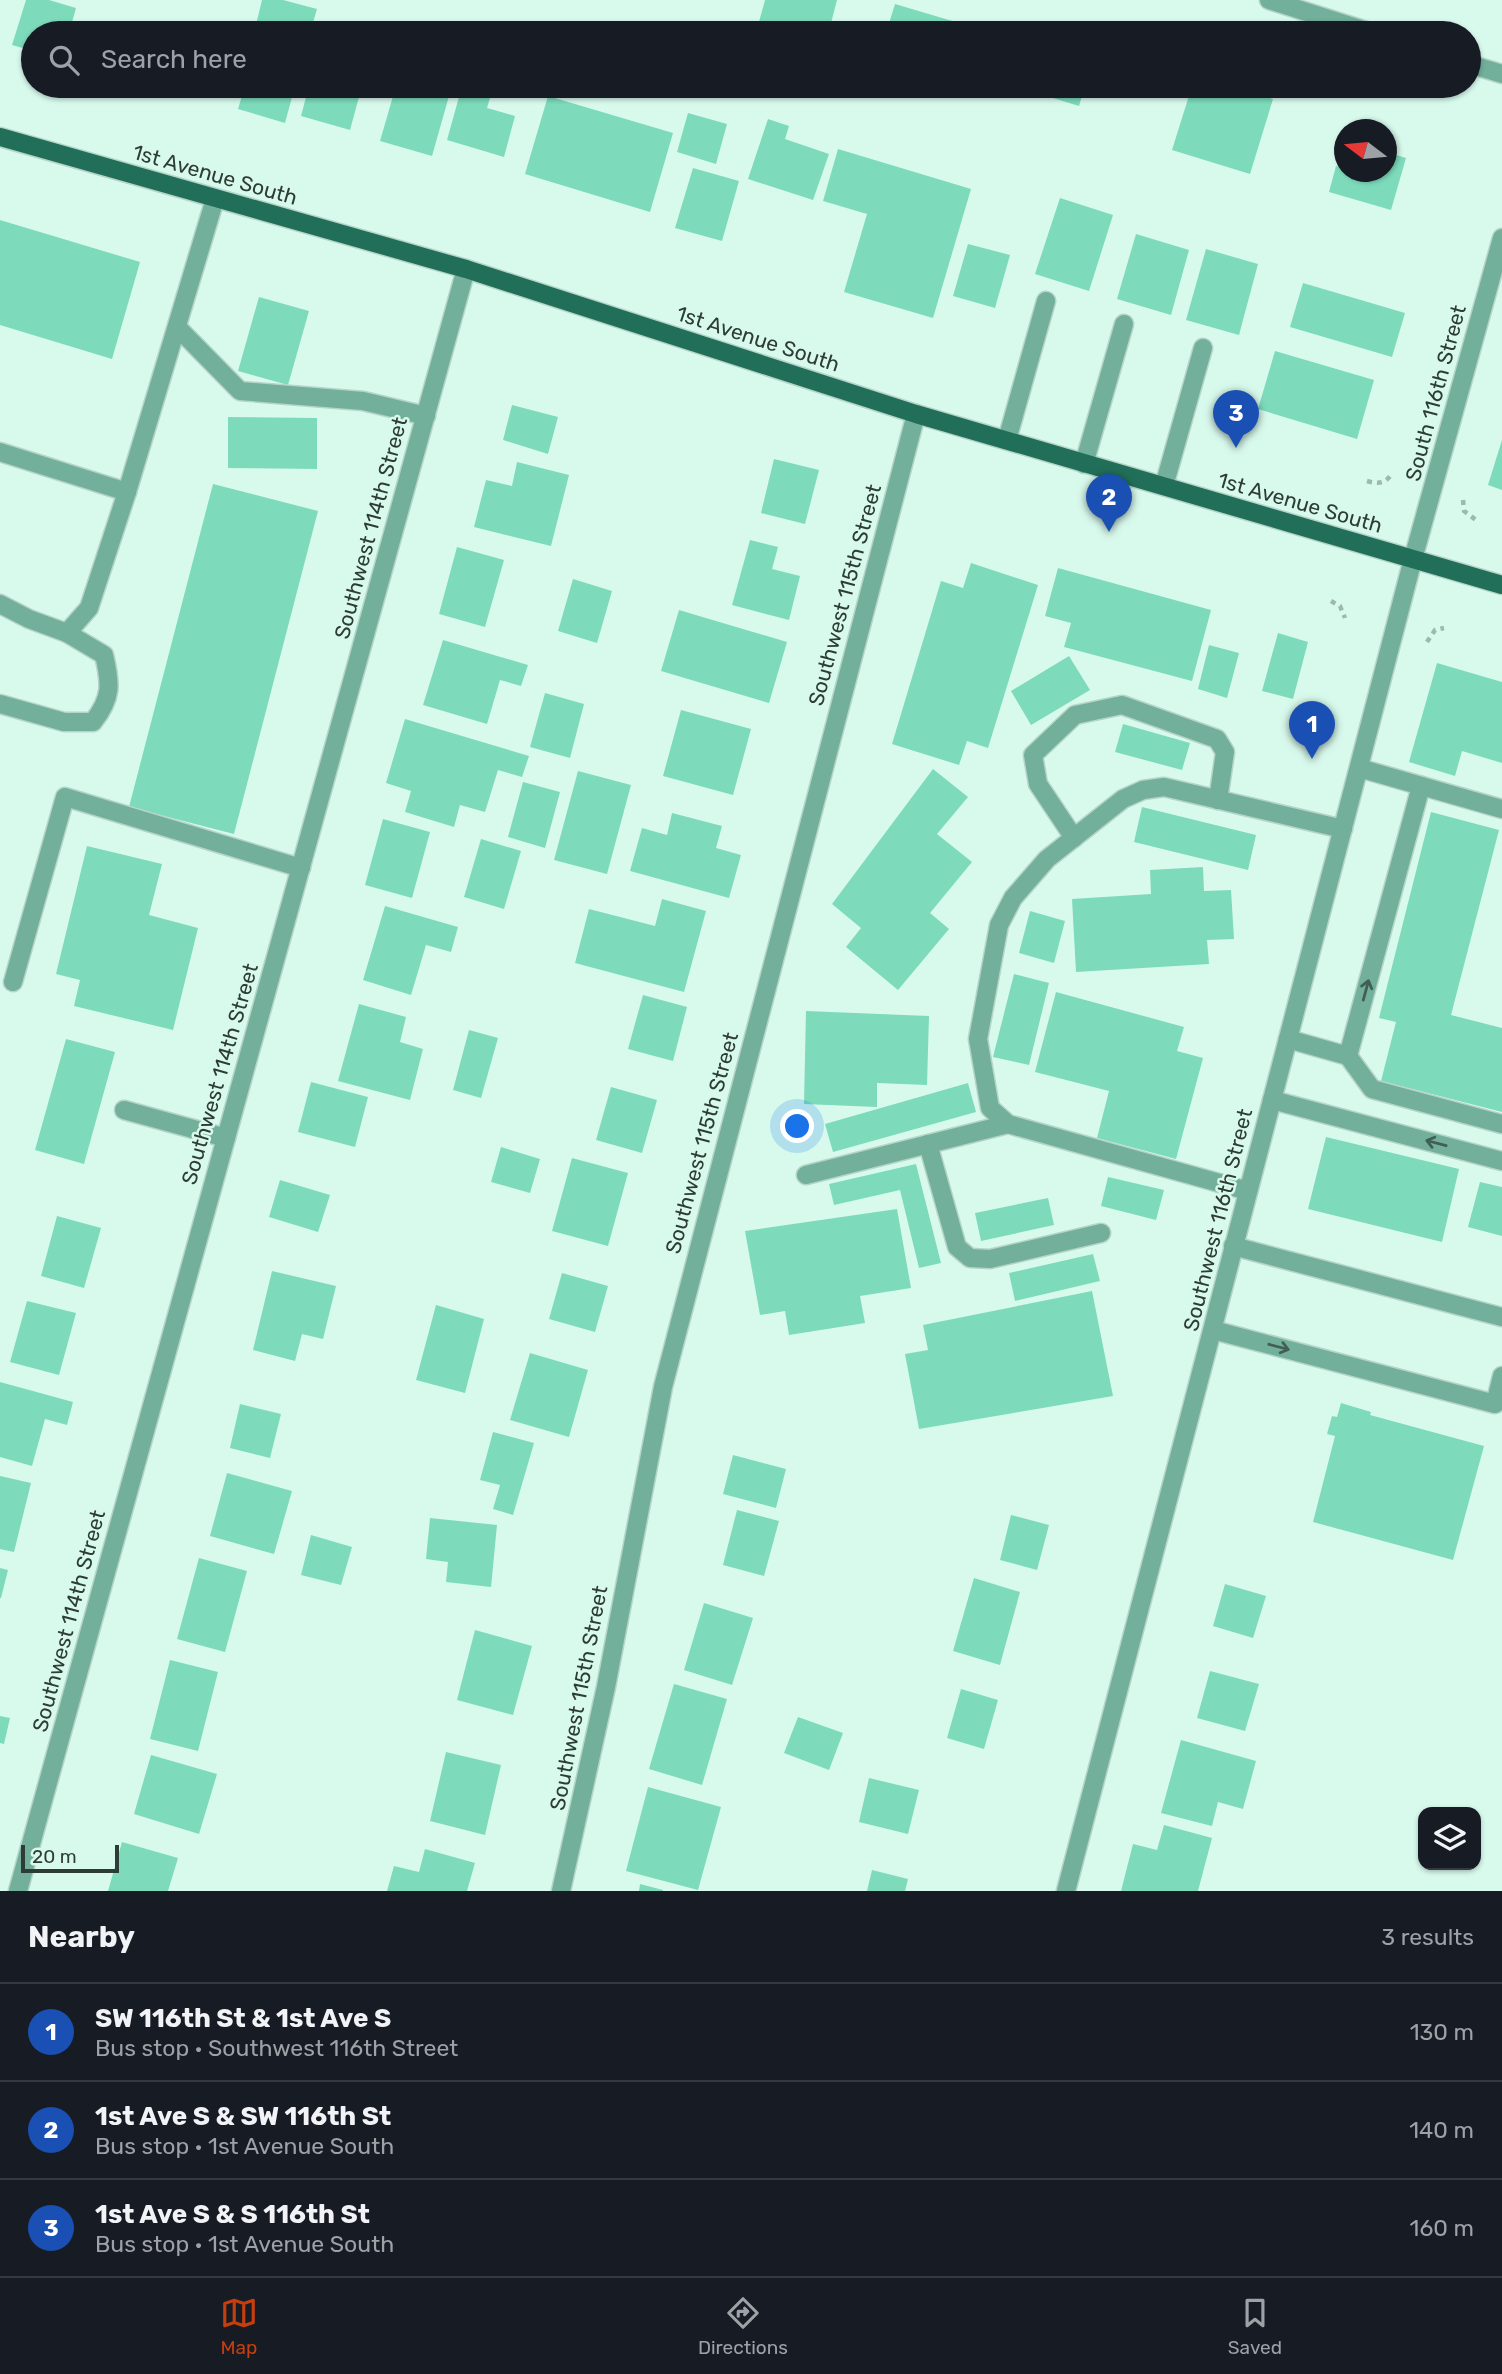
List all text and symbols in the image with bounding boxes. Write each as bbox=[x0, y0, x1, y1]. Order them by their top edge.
search box bbox=[21, 21, 1481, 98]
icon: search bbox=[45, 41, 83, 79]
text: Search here bbox=[101, 44, 247, 75]
north arrow bbox=[1334, 119, 1397, 182]
street label: 1st Avenue South bbox=[130, 139, 300, 210]
street label: 1st Avenue South bbox=[673, 300, 843, 377]
street label: South 116th Street bbox=[1400, 302, 1471, 484]
pin: 3 bbox=[1213, 390, 1259, 448]
street label: Southwest 114th Street bbox=[329, 414, 412, 642]
street label: 1st Avenue South bbox=[1215, 467, 1385, 538]
pin: 2 bbox=[1086, 474, 1132, 532]
street label: Southwest 115th Street bbox=[803, 481, 886, 708]
pin: 1 bbox=[1289, 701, 1335, 759]
street label: Southwest 114th Street bbox=[176, 960, 263, 1187]
one-way arrow bbox=[1360, 979, 1373, 1002]
street label: Southwest 115th Street bbox=[660, 1029, 743, 1256]
street label: Southwest 116th Street bbox=[1178, 1106, 1257, 1334]
your location bbox=[780, 1109, 814, 1143]
one-way arrow bbox=[1425, 1136, 1448, 1149]
one-way arrow bbox=[1268, 1342, 1290, 1355]
street label: Southwest 114th Street bbox=[27, 1507, 110, 1735]
street label: Southwest 115th Street bbox=[544, 1583, 613, 1812]
map controls bbox=[1418, 1807, 1481, 1870]
button: layers bbox=[1418, 1807, 1481, 1870]
scale bar bbox=[21, 1842, 119, 1874]
text: 20 m bbox=[32, 1845, 77, 1868]
text: Nearby bbox=[28, 1919, 135, 1955]
text: 3 results bbox=[1381, 1923, 1474, 1951]
text: SW 116th St & 1st Ave S bbox=[95, 2003, 391, 2034]
text: 1 bbox=[45, 2018, 57, 2046]
text: 130 m bbox=[1410, 2018, 1474, 2046]
text: Bus stop · Southwest 116th Street bbox=[95, 2034, 458, 2062]
text: 1st Ave S & SW 116th St bbox=[95, 2101, 391, 2132]
text: 2 bbox=[44, 2116, 58, 2144]
text: 140 m bbox=[1409, 2116, 1474, 2144]
text: Bus stop · 1st Avenue South bbox=[95, 2132, 394, 2160]
text: 1st Ave S & S 116th St bbox=[95, 2199, 370, 2230]
text: 3 bbox=[43, 2214, 59, 2242]
text: 160 m bbox=[1410, 2214, 1474, 2242]
text: Bus stop · 1st Avenue South bbox=[95, 2230, 394, 2258]
tab: Map bbox=[220, 2294, 258, 2359]
tab: Directions bbox=[698, 2294, 788, 2359]
tab: Saved bbox=[1228, 2294, 1282, 2359]

